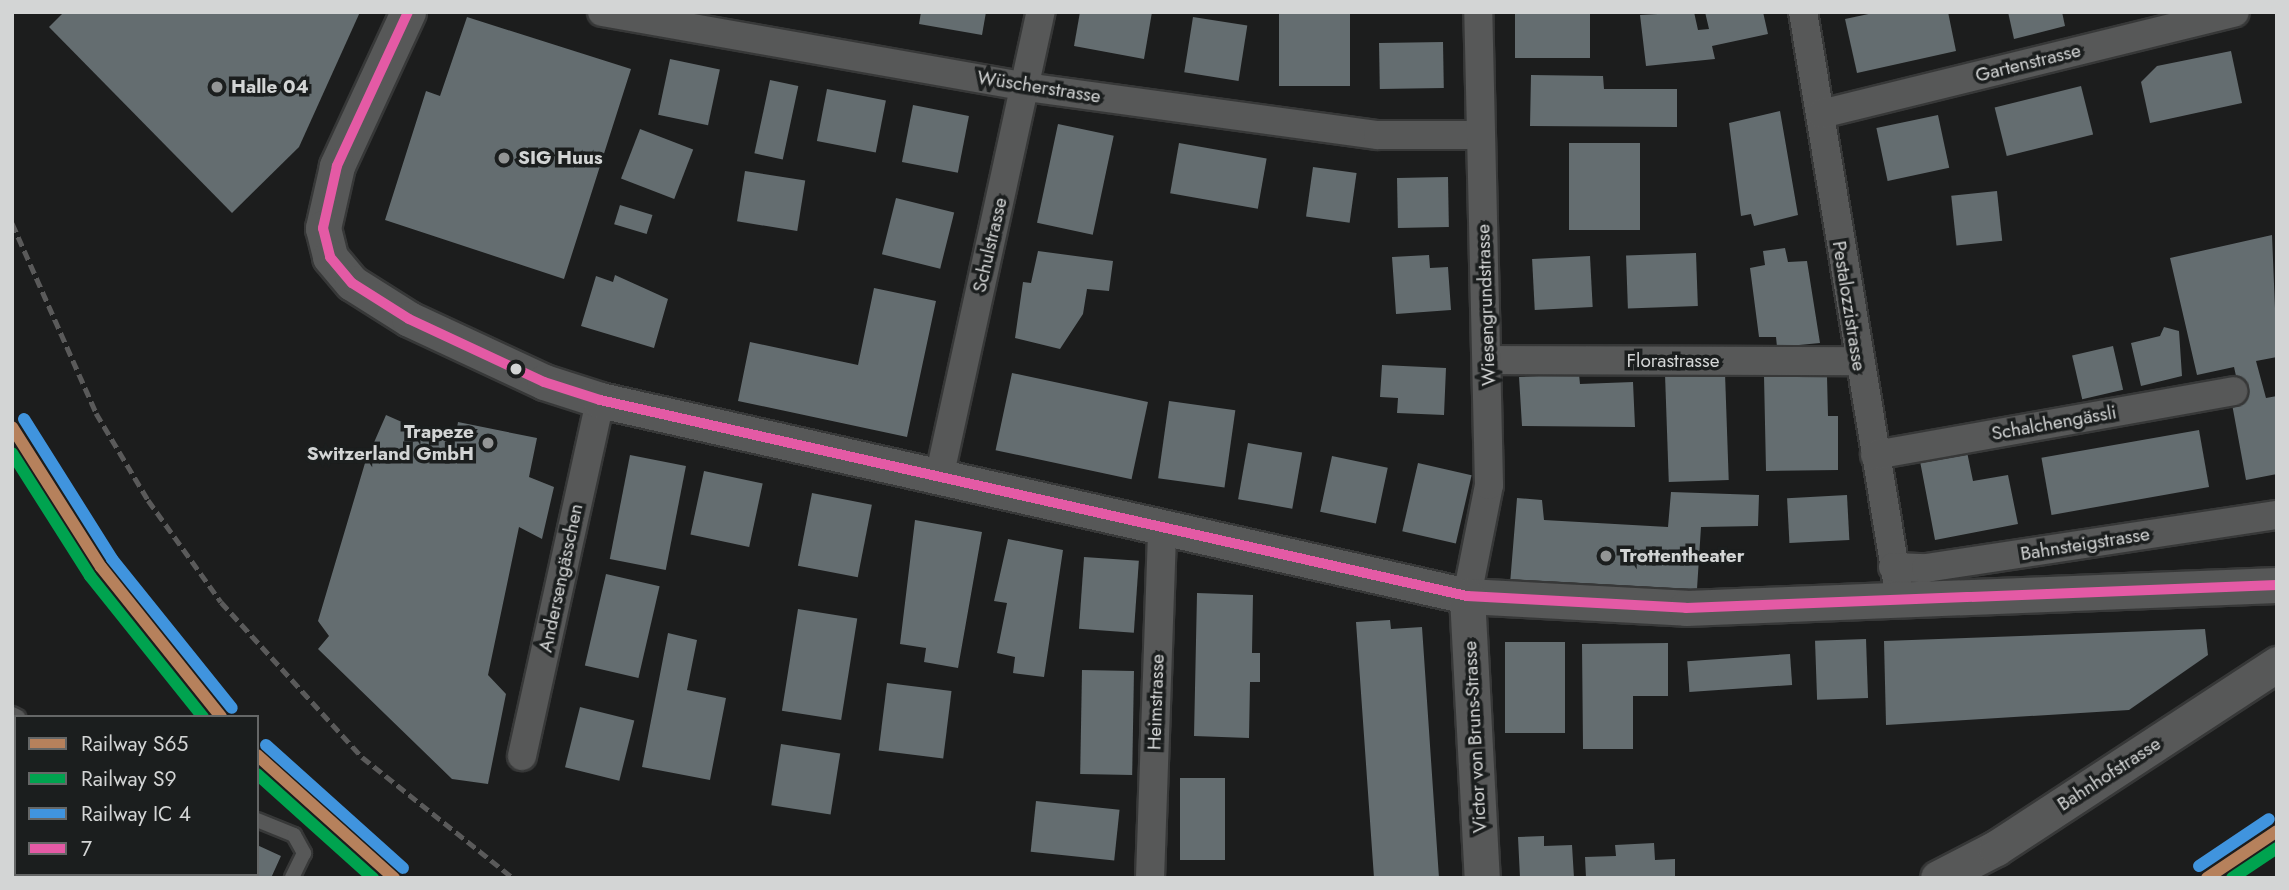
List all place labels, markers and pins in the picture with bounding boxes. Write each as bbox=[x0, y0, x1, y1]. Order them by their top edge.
place label: Halle 04 bbox=[231, 76, 309, 98]
marker: Halle 04 bbox=[209, 79, 225, 95]
place label: SIG Huus bbox=[518, 147, 603, 169]
marker: SIG Huus bbox=[496, 150, 512, 166]
unlabelled marker bbox=[509, 362, 523, 376]
place label: Trapeze Switzerland GmbH bbox=[307, 421, 474, 465]
marker: Trapeze Switzerland GmbH bbox=[480, 435, 496, 451]
place label: Trottentheater bbox=[1620, 545, 1744, 567]
marker: Trottentheater bbox=[1598, 548, 1614, 564]

